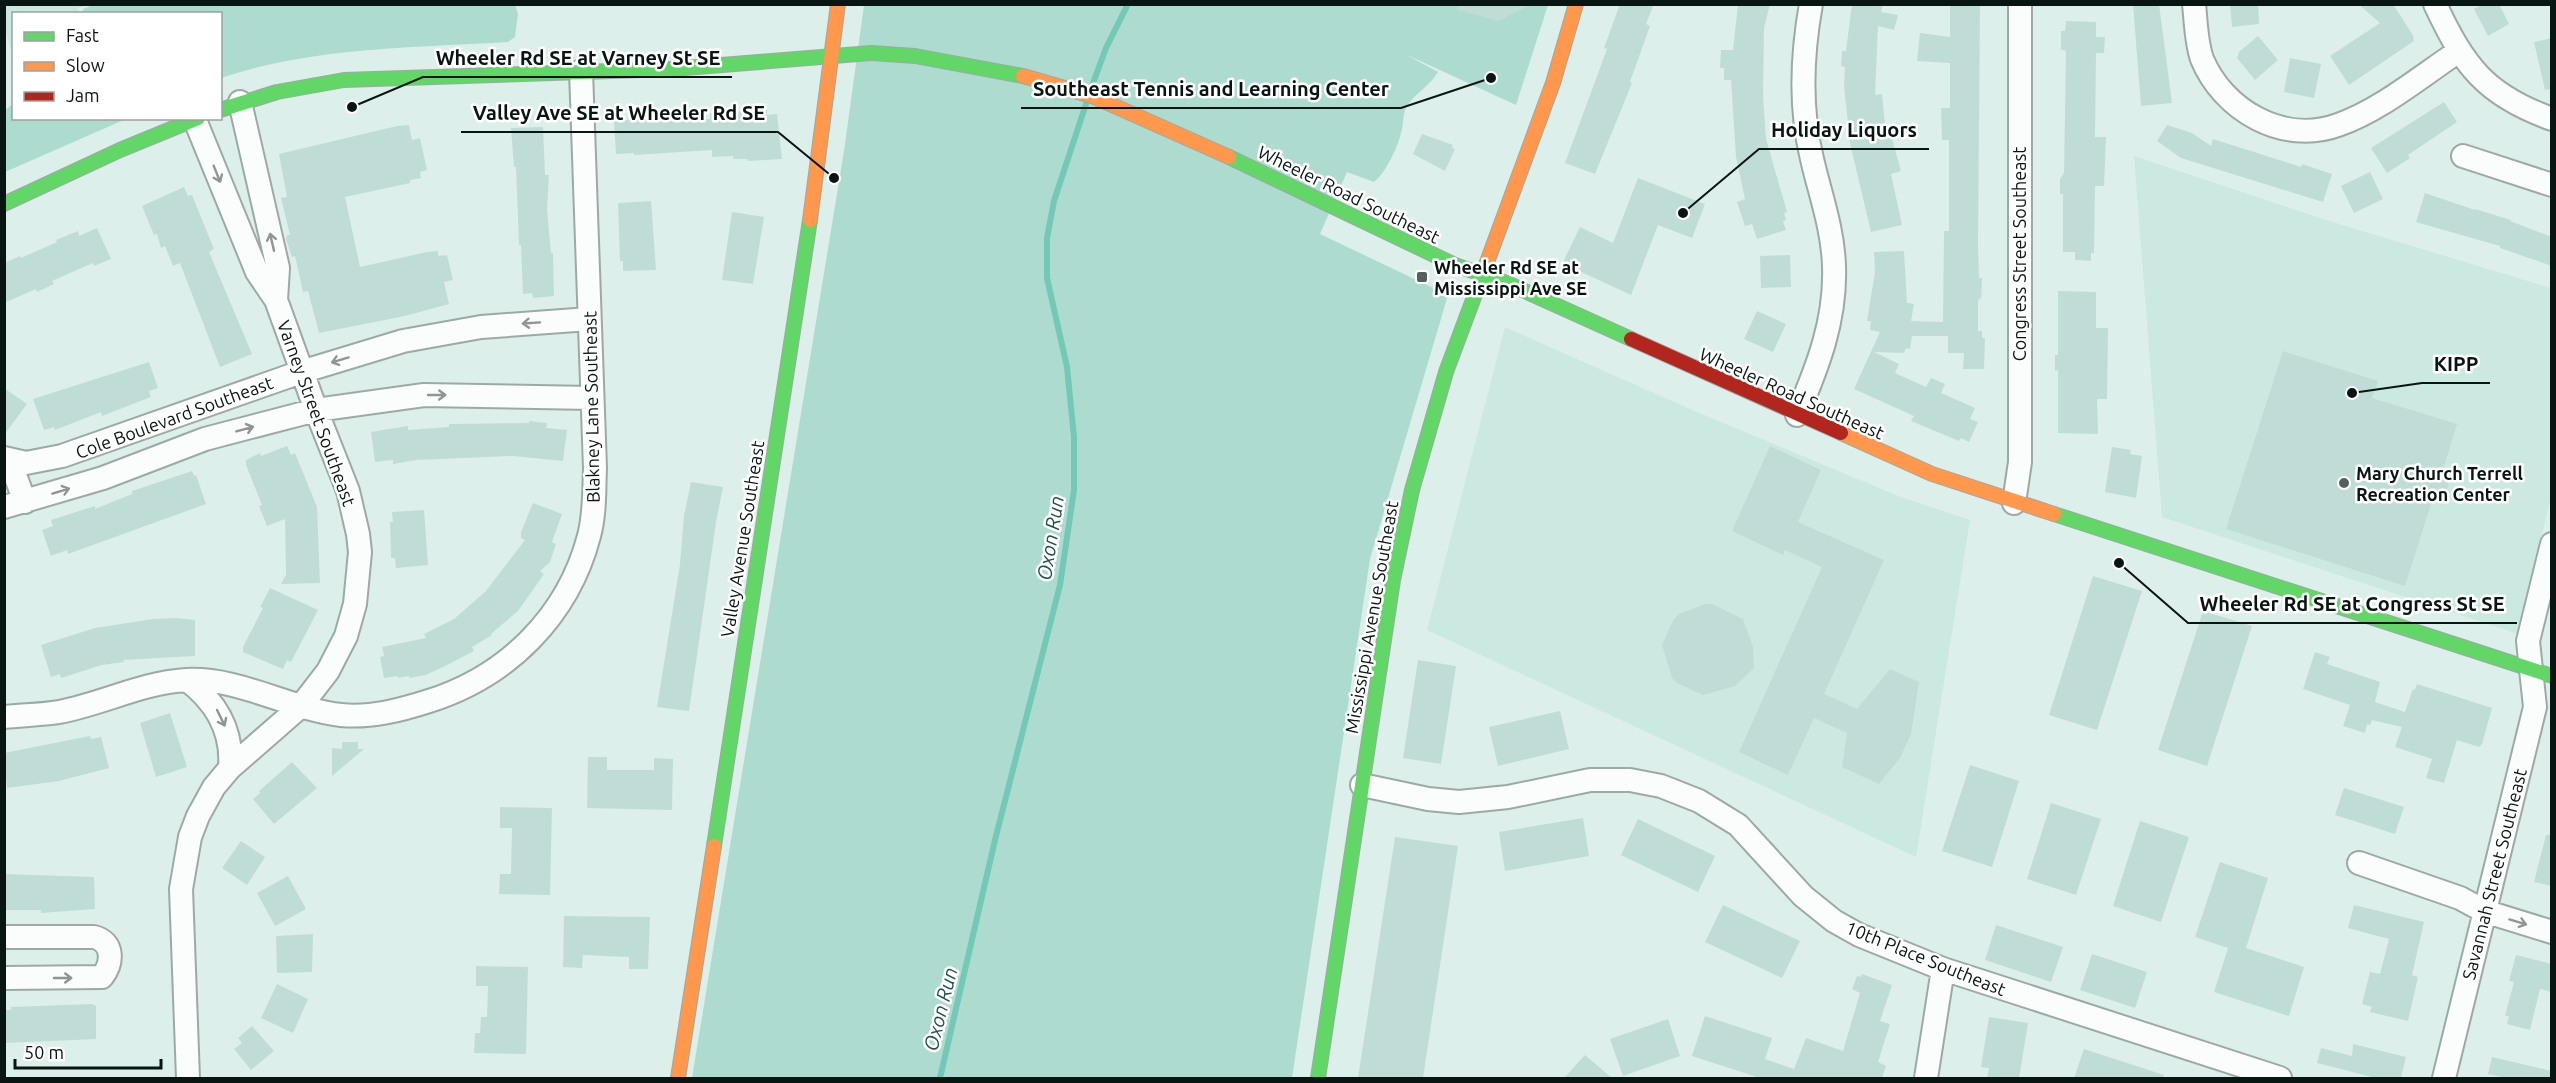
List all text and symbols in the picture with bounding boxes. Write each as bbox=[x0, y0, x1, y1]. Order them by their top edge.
legend bbox=[12, 12, 222, 120]
text: Fast bbox=[66, 25, 99, 45]
callout: Wheeler Rd SE at Varney St SE bbox=[423, 39, 732, 77]
text: Wheeler Rd SE at Varney St SE bbox=[436, 46, 720, 69]
text: Slow bbox=[66, 55, 105, 75]
callout: Southeast Tennis and Learning Center bbox=[1021, 70, 1401, 108]
text: Southeast Tennis and Learning Center bbox=[1033, 77, 1390, 100]
text: Jam bbox=[66, 85, 100, 105]
callout: Valley Ave SE at Wheeler Rd SE bbox=[461, 94, 778, 132]
text: Valley Ave SE at Wheeler Rd SE bbox=[473, 101, 765, 124]
callout: Holiday Liquors bbox=[1759, 111, 1929, 149]
text: Holiday Liquors bbox=[1771, 118, 1917, 141]
street label: Wheeler Road Southeast bbox=[1255, 141, 1443, 247]
street label: Congress Street Southeast bbox=[2009, 147, 2029, 361]
one-way arrow bbox=[212, 164, 223, 183]
one-way arrow bbox=[265, 233, 277, 252]
place label: Wheeler Rd SE at Mississippi Ave SE bbox=[1434, 257, 1587, 298]
marker: Wheeler Rd SE at Mississippi Ave SE bbox=[1415, 270, 1429, 284]
street label: Blakney Lane Southeast bbox=[579, 311, 603, 503]
street label: Varney Street Southeast bbox=[274, 317, 360, 509]
one-way arrow bbox=[521, 318, 541, 329]
street label: Wheeler Road Southeast bbox=[1697, 343, 1887, 443]
callout: KIPP bbox=[2422, 345, 2490, 383]
text: KIPP bbox=[2434, 352, 2478, 375]
one-way arrow bbox=[331, 355, 350, 366]
street label: Cole Boulevard Southeast bbox=[73, 372, 275, 462]
one-way arrow bbox=[426, 389, 446, 401]
one-way arrow bbox=[236, 422, 255, 434]
street label: Valley Avenue Southeast bbox=[717, 439, 767, 639]
place label: Mary Church Terrell Recreation Center bbox=[2356, 463, 2523, 504]
marker: Mary Church Terrell Recreation Center bbox=[2337, 476, 2351, 490]
one-way arrow bbox=[51, 485, 70, 496]
water label: Oxon Run bbox=[1032, 494, 1068, 582]
street label: Mississippi Avenue Southeast bbox=[1341, 499, 1401, 735]
callout: Wheeler Rd SE at Congress St SE bbox=[2188, 585, 2517, 623]
text: Wheeler Rd SE at Congress St SE bbox=[2199, 592, 2505, 615]
one-way arrow bbox=[215, 709, 227, 727]
street label: Savannah Street Southeast bbox=[2458, 766, 2530, 982]
street label: 10th Place Southeast bbox=[1843, 917, 2009, 999]
one-way arrow bbox=[2508, 917, 2527, 928]
water label: Oxon Run bbox=[919, 965, 961, 1053]
one-way arrow bbox=[52, 972, 72, 984]
scale bar bbox=[15, 1032, 160, 1070]
text: 50 m bbox=[24, 1042, 64, 1062]

